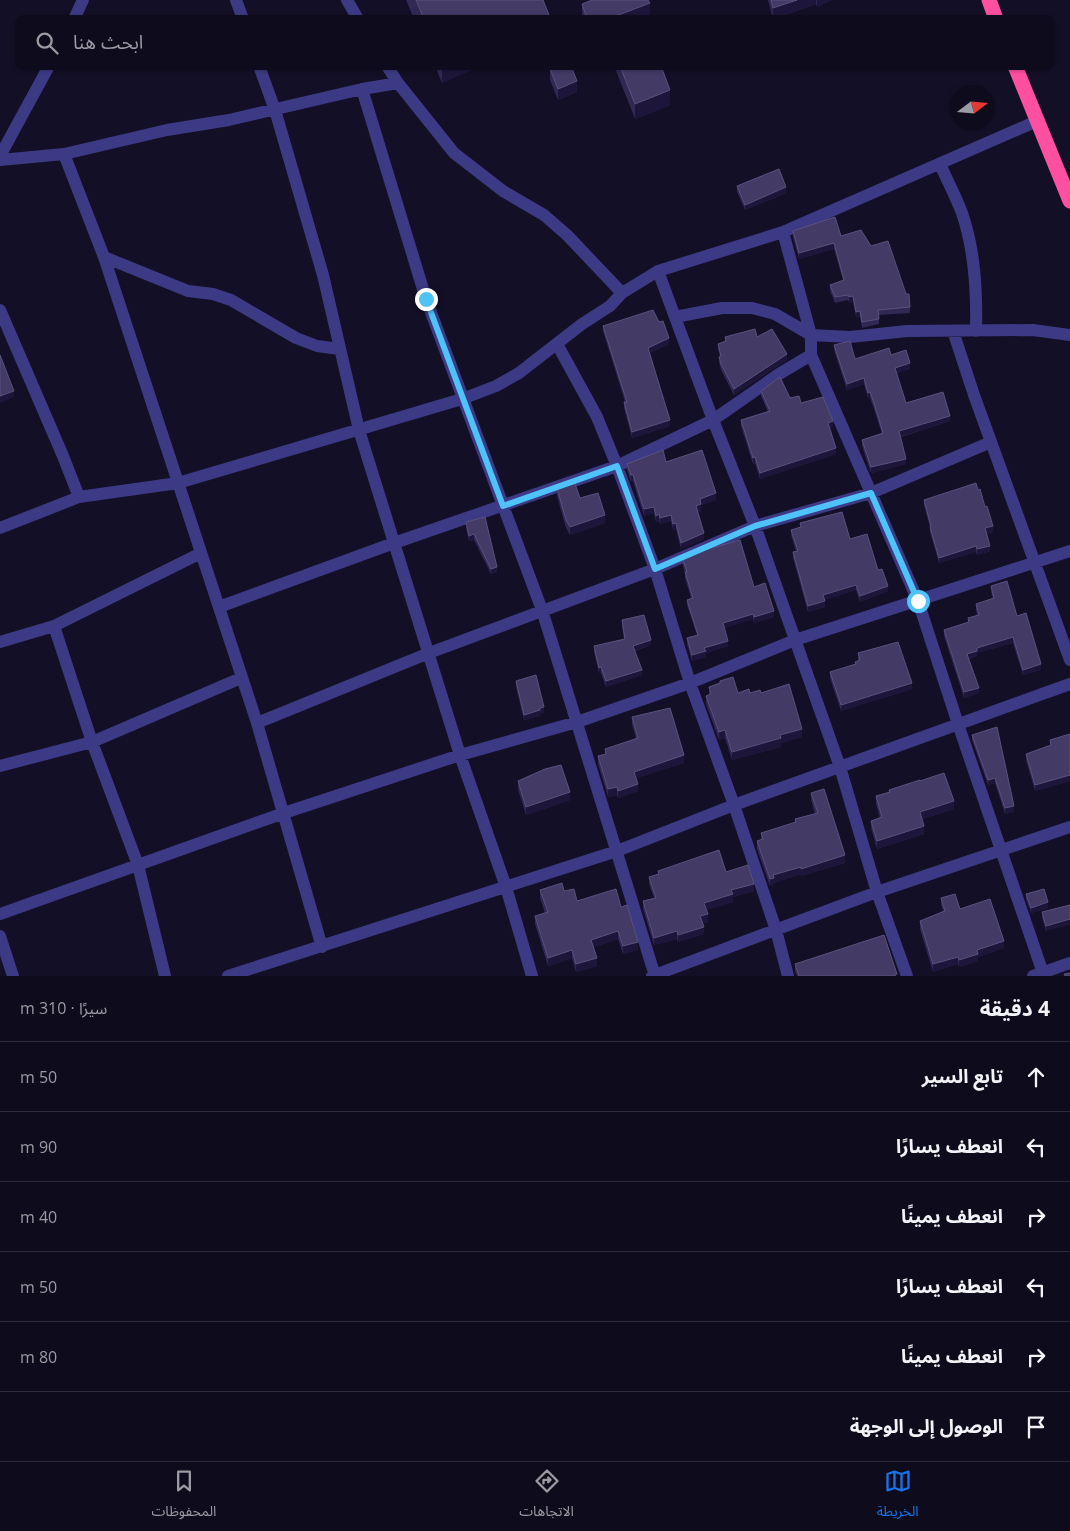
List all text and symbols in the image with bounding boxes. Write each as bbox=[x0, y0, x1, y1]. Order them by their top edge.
search box bbox=[15, 15, 1055, 70]
icon: search bbox=[33, 29, 61, 57]
text: ابحث هنا bbox=[73, 29, 143, 55]
north arrow bbox=[950, 85, 995, 130]
route end bbox=[415, 288, 438, 311]
route start bbox=[907, 590, 930, 613]
text: 4 دقيقة bbox=[980, 994, 1050, 1022]
text: سيرًا · 310 m bbox=[20, 997, 107, 1019]
text: تابع السير bbox=[922, 1063, 1003, 1089]
icon: ahead bbox=[1022, 1063, 1050, 1091]
text: 50 m bbox=[20, 1066, 57, 1088]
text: انعطف يسارًا bbox=[896, 1133, 1003, 1159]
icon: left bbox=[1022, 1133, 1050, 1161]
text: 90 m bbox=[20, 1136, 57, 1158]
text: انعطف يمينًا bbox=[901, 1203, 1003, 1229]
icon: right bbox=[1022, 1203, 1050, 1231]
text: 40 m bbox=[20, 1206, 57, 1228]
text: انعطف يسارًا bbox=[896, 1273, 1003, 1299]
icon: left bbox=[1022, 1273, 1050, 1301]
text: 50 m bbox=[20, 1276, 57, 1298]
text: انعطف يمينًا bbox=[901, 1343, 1003, 1369]
icon: right bbox=[1022, 1343, 1050, 1371]
text: 80 m bbox=[20, 1346, 57, 1368]
text: الوصول إلى الوجهة bbox=[850, 1413, 1003, 1439]
icon: arrive bbox=[1022, 1413, 1050, 1441]
tab: المحفوظات bbox=[151, 1467, 216, 1526]
tab: الاتجاهات bbox=[519, 1467, 574, 1526]
tab: الخريطة bbox=[877, 1467, 919, 1526]

